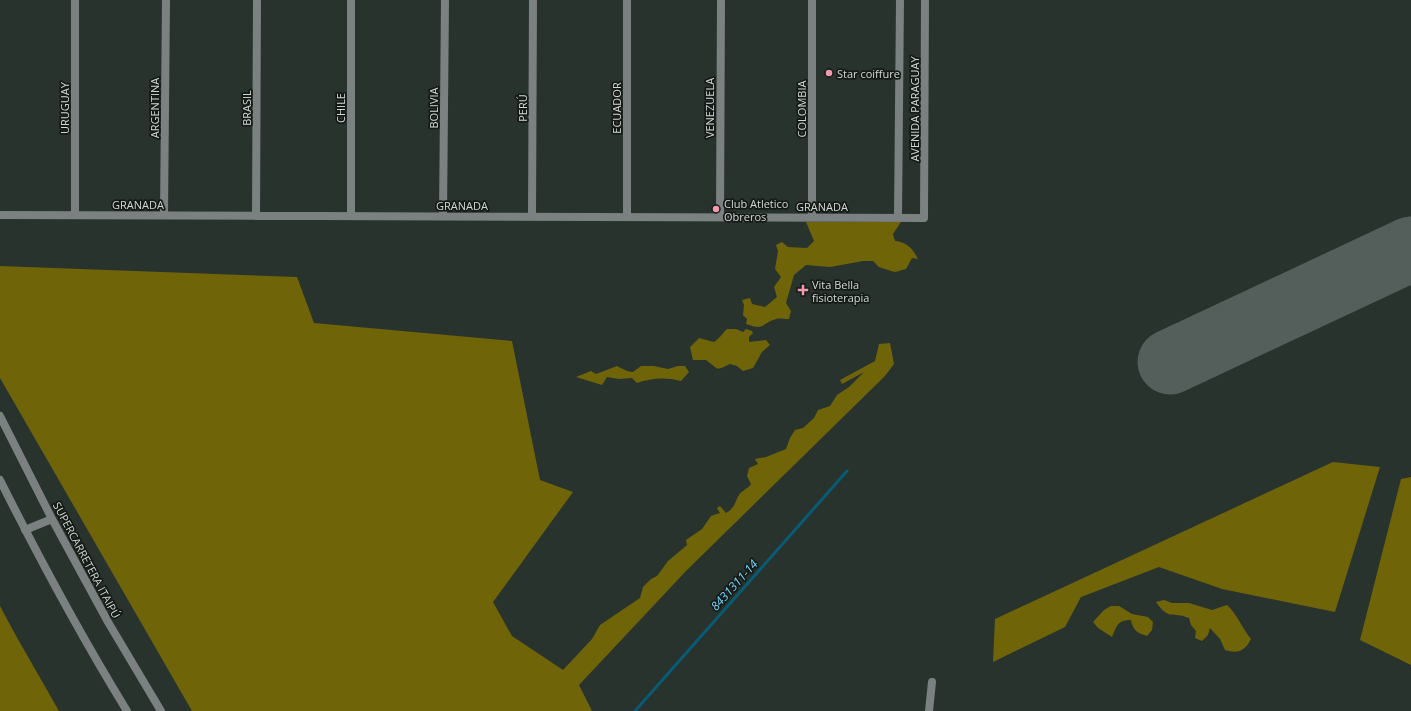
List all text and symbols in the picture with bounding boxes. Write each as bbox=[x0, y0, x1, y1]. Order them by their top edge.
street label: AVENIDA PARAGUAY bbox=[907, 56, 922, 162]
place label: Star coiffure bbox=[837, 66, 900, 81]
marker: Star coiffure bbox=[824, 68, 834, 78]
street label: ARGENTINA bbox=[147, 78, 162, 138]
street label: VENEZUELA bbox=[702, 78, 717, 138]
street label: URUGUAY bbox=[57, 81, 72, 134]
street label: COLOMBIA bbox=[794, 81, 809, 137]
street label: ECUADOR bbox=[609, 82, 624, 134]
street label: BOLIVIA bbox=[426, 87, 441, 129]
street label: BRASIL bbox=[239, 90, 254, 126]
street label: CHILE bbox=[333, 93, 348, 123]
street label: PERÚ bbox=[515, 94, 530, 122]
place label: Club Atletico Obreros bbox=[724, 196, 789, 224]
street label: GRANADA bbox=[112, 197, 164, 212]
street label: GRANADA bbox=[436, 198, 488, 213]
street label: GRANADA bbox=[796, 199, 848, 214]
marker: Club Atletico Obreros bbox=[711, 204, 721, 214]
place label: Vita Bella fisioterapia bbox=[812, 277, 869, 305]
marker: Vita Bella fisioterapia bbox=[797, 284, 809, 296]
street label: SUPERCARRETERA ITAIPÚ bbox=[50, 499, 124, 621]
water label: 8431311-14 bbox=[707, 556, 762, 614]

